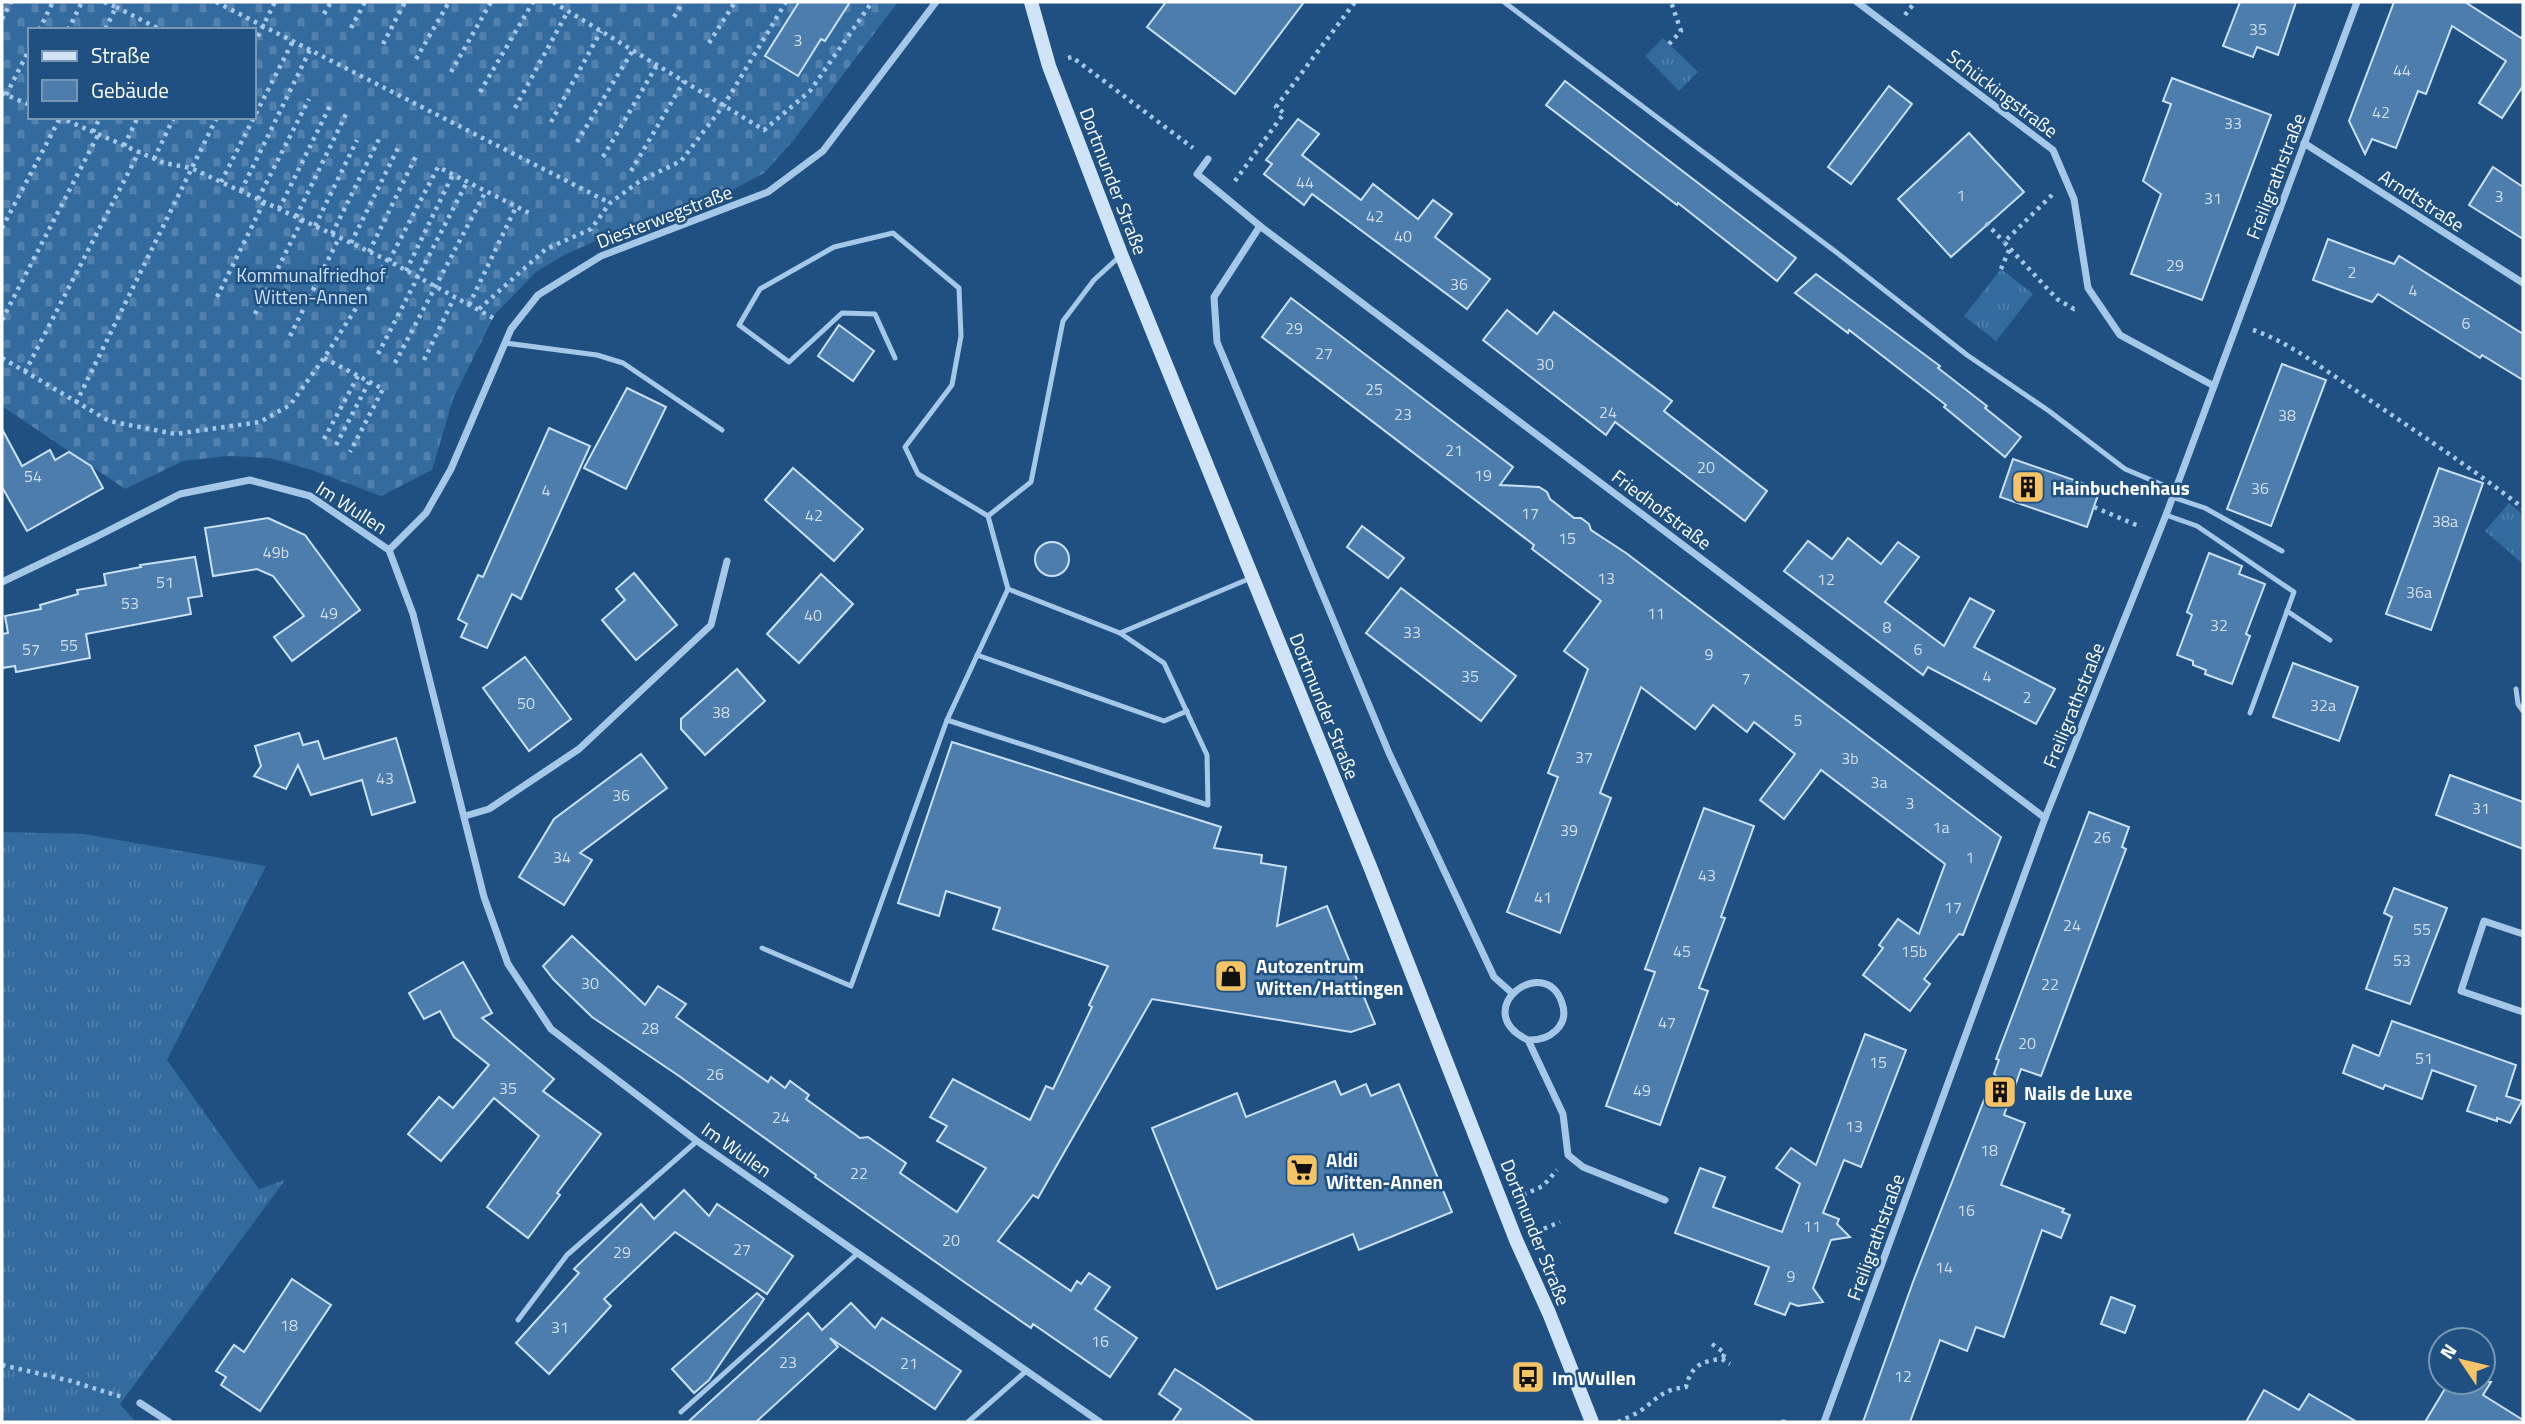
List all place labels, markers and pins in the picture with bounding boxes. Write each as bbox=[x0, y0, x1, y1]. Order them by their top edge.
building icon: Hainbuchenhaus bbox=[2009, 468, 2047, 506]
place label: Hainbuchenhaus bbox=[2052, 473, 2190, 502]
place label: Autozentrum Witten/Hattingen bbox=[1256, 951, 1404, 1002]
shop icon: Autozentrum Witten/Hattingen bbox=[1212, 957, 1250, 995]
building icon: Nails de Luxe bbox=[1981, 1073, 2019, 1111]
place label: Nails de Luxe bbox=[2024, 1078, 2133, 1107]
place label: Aldi Witten-Annen bbox=[1326, 1145, 1443, 1196]
supermarket icon: Aldi Witten-Annen bbox=[1283, 1151, 1321, 1189]
bus stop icon: Im Wullen bbox=[1509, 1358, 1547, 1396]
place label: Im Wullen bbox=[1552, 1363, 1636, 1392]

